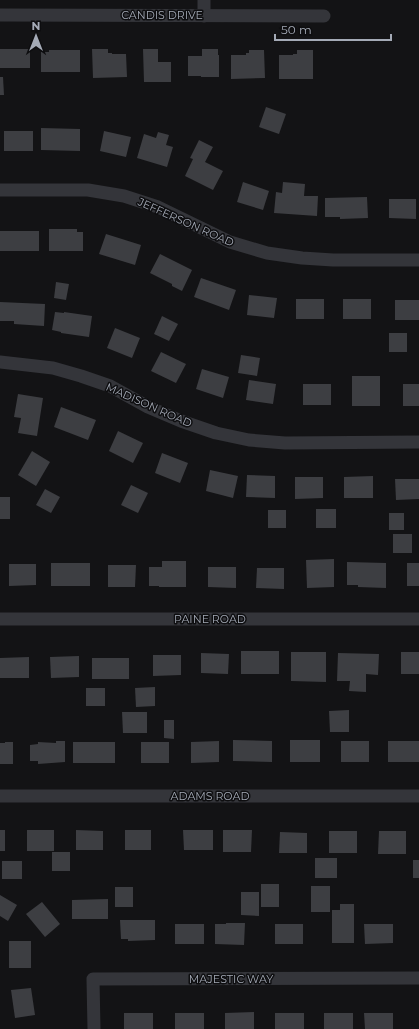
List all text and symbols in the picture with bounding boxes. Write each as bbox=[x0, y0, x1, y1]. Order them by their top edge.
street label: CANDIS DRIVE bbox=[121, 8, 203, 22]
north arrow bbox=[16, 16, 56, 56]
scale bar bbox=[275, 16, 391, 42]
text: N bbox=[32, 19, 40, 33]
text: 50 m bbox=[281, 22, 312, 37]
street label: JEFFERSON ROAD bbox=[135, 194, 236, 250]
street label: MADISON ROAD bbox=[104, 380, 194, 430]
street label: PAINE ROAD bbox=[174, 612, 246, 626]
street label: ADAMS ROAD bbox=[171, 789, 249, 803]
street label: MAJESTIC WAY bbox=[189, 972, 273, 986]

